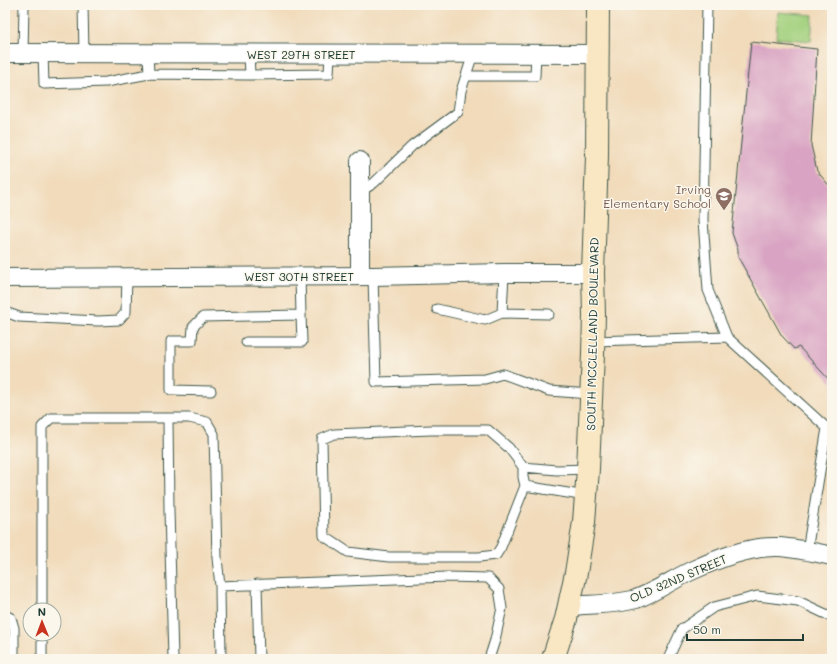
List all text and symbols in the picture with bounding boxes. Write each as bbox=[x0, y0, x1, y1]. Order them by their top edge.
street label: WEST 29TH STREET bbox=[246, 46, 356, 62]
place label: Irving Elementary School bbox=[603, 181, 711, 211]
school or university icon: Irving Elementary School bbox=[714, 186, 734, 211]
street label: SOUTH MCCLELLAND BOULEVARD bbox=[582, 237, 602, 431]
street label: WEST 30TH STREET bbox=[244, 268, 354, 284]
street label: OLD 32ND STREET bbox=[627, 550, 729, 606]
north arrow bbox=[22, 602, 62, 642]
text: N bbox=[38, 604, 46, 619]
scale bar bbox=[687, 616, 803, 642]
text: 50 m bbox=[693, 621, 721, 637]

